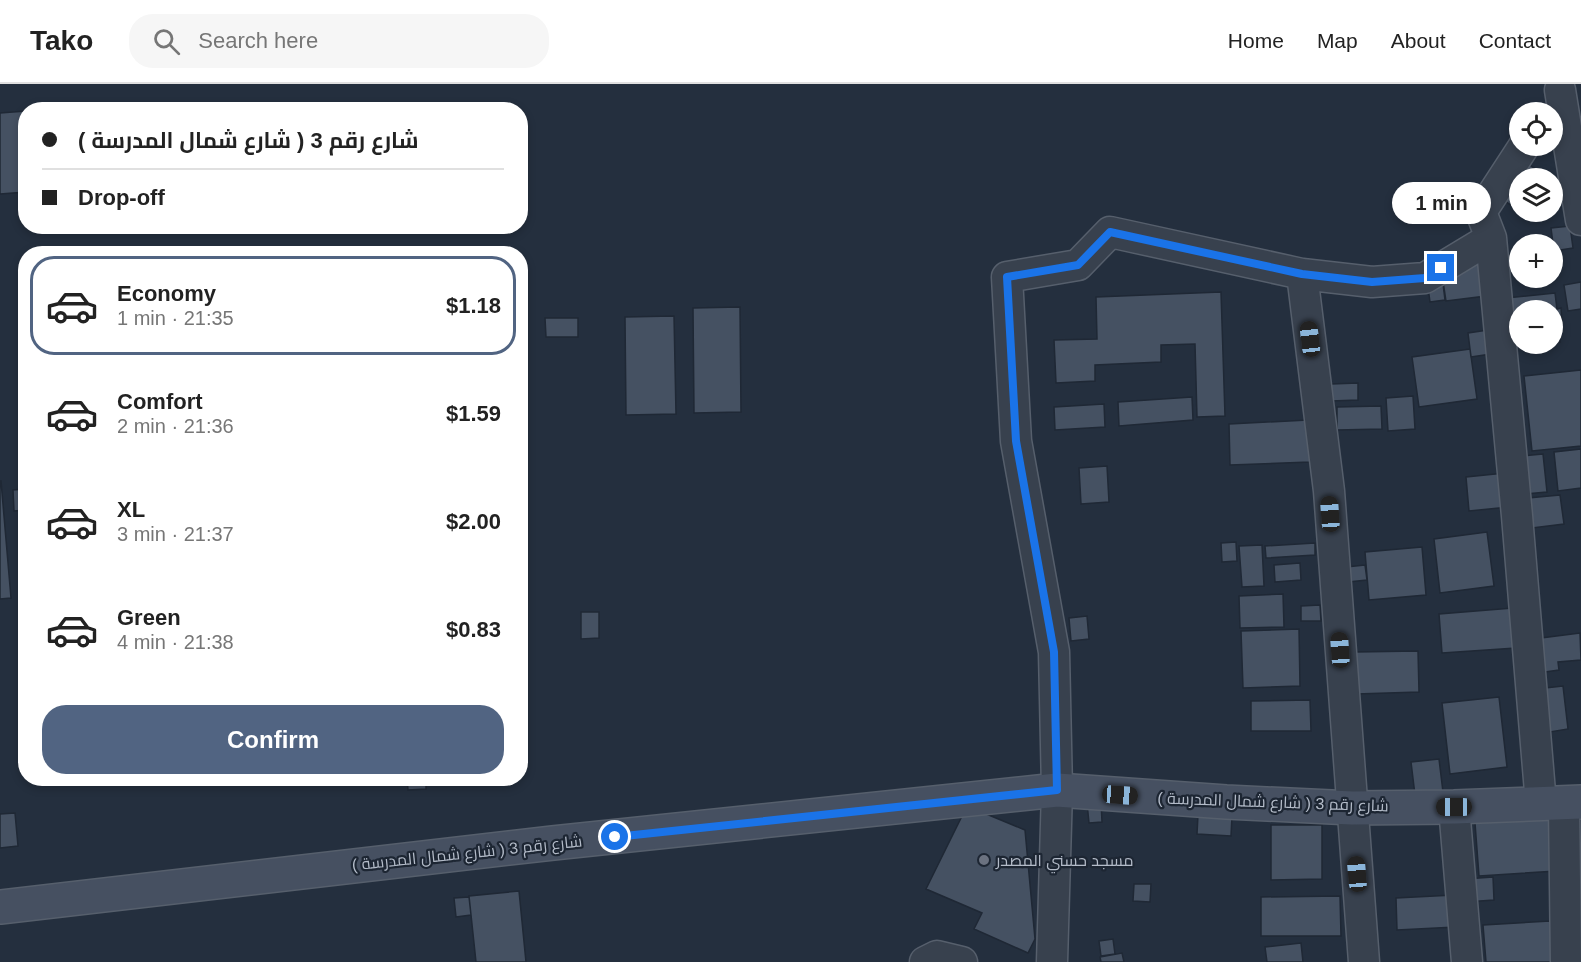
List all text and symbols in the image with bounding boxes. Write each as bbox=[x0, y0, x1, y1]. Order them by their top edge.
search box bbox=[129, 14, 549, 68]
text: Tako bbox=[30, 25, 93, 56]
icon: search bbox=[150, 25, 183, 58]
text: Search here bbox=[198, 28, 318, 53]
text: Home bbox=[1228, 29, 1284, 52]
text: Map bbox=[1317, 29, 1358, 52]
text: About bbox=[1391, 29, 1446, 52]
text: Contact bbox=[1479, 29, 1551, 52]
map controls bbox=[1509, 102, 1563, 354]
button: locate bbox=[1509, 102, 1563, 156]
text: شارع رقم 3 ( شارع شمال المدرسة ) bbox=[78, 128, 418, 153]
button: layers bbox=[1509, 168, 1563, 222]
callout: 1 min bbox=[1392, 181, 1490, 223]
text: Drop-off bbox=[78, 185, 165, 210]
text: 1 min bbox=[1415, 192, 1468, 214]
button: + bbox=[1509, 234, 1563, 288]
route end bbox=[1427, 254, 1454, 281]
icon: car bbox=[45, 279, 99, 333]
text: Economy bbox=[117, 281, 216, 306]
text: $1.18 bbox=[446, 293, 501, 318]
button: − bbox=[1509, 300, 1563, 354]
text: 1 min · 21:35 bbox=[117, 307, 234, 329]
car bbox=[1299, 320, 1321, 358]
icon: car bbox=[45, 387, 99, 441]
text: Comfort bbox=[117, 389, 203, 414]
text: $1.59 bbox=[446, 401, 501, 426]
text: 2 min · 21:36 bbox=[117, 415, 234, 437]
icon: car bbox=[45, 495, 99, 549]
car bbox=[1320, 495, 1340, 533]
text: XL bbox=[117, 497, 145, 522]
text: $2.00 bbox=[446, 509, 501, 534]
text: 3 min · 21:37 bbox=[117, 523, 234, 545]
icon: car bbox=[45, 603, 99, 657]
text: Green bbox=[117, 605, 181, 630]
text: $0.83 bbox=[446, 617, 501, 642]
text: 4 min · 21:38 bbox=[117, 631, 234, 653]
car bbox=[1330, 631, 1350, 669]
button: Confirm bbox=[42, 705, 504, 774]
car bbox=[1101, 785, 1139, 805]
street label: شارع رقم 3 ( شارع شمال المدرسة ) bbox=[1157, 789, 1389, 818]
car bbox=[1436, 798, 1472, 816]
route start bbox=[601, 823, 628, 850]
street label: شارع رقم 3 ( شارع شمال المدرسة ) bbox=[351, 832, 583, 877]
place label: مسجد حسني المصدر bbox=[995, 852, 1133, 874]
marker: مسجد حسني المصدر bbox=[977, 853, 991, 867]
car bbox=[1346, 855, 1368, 893]

